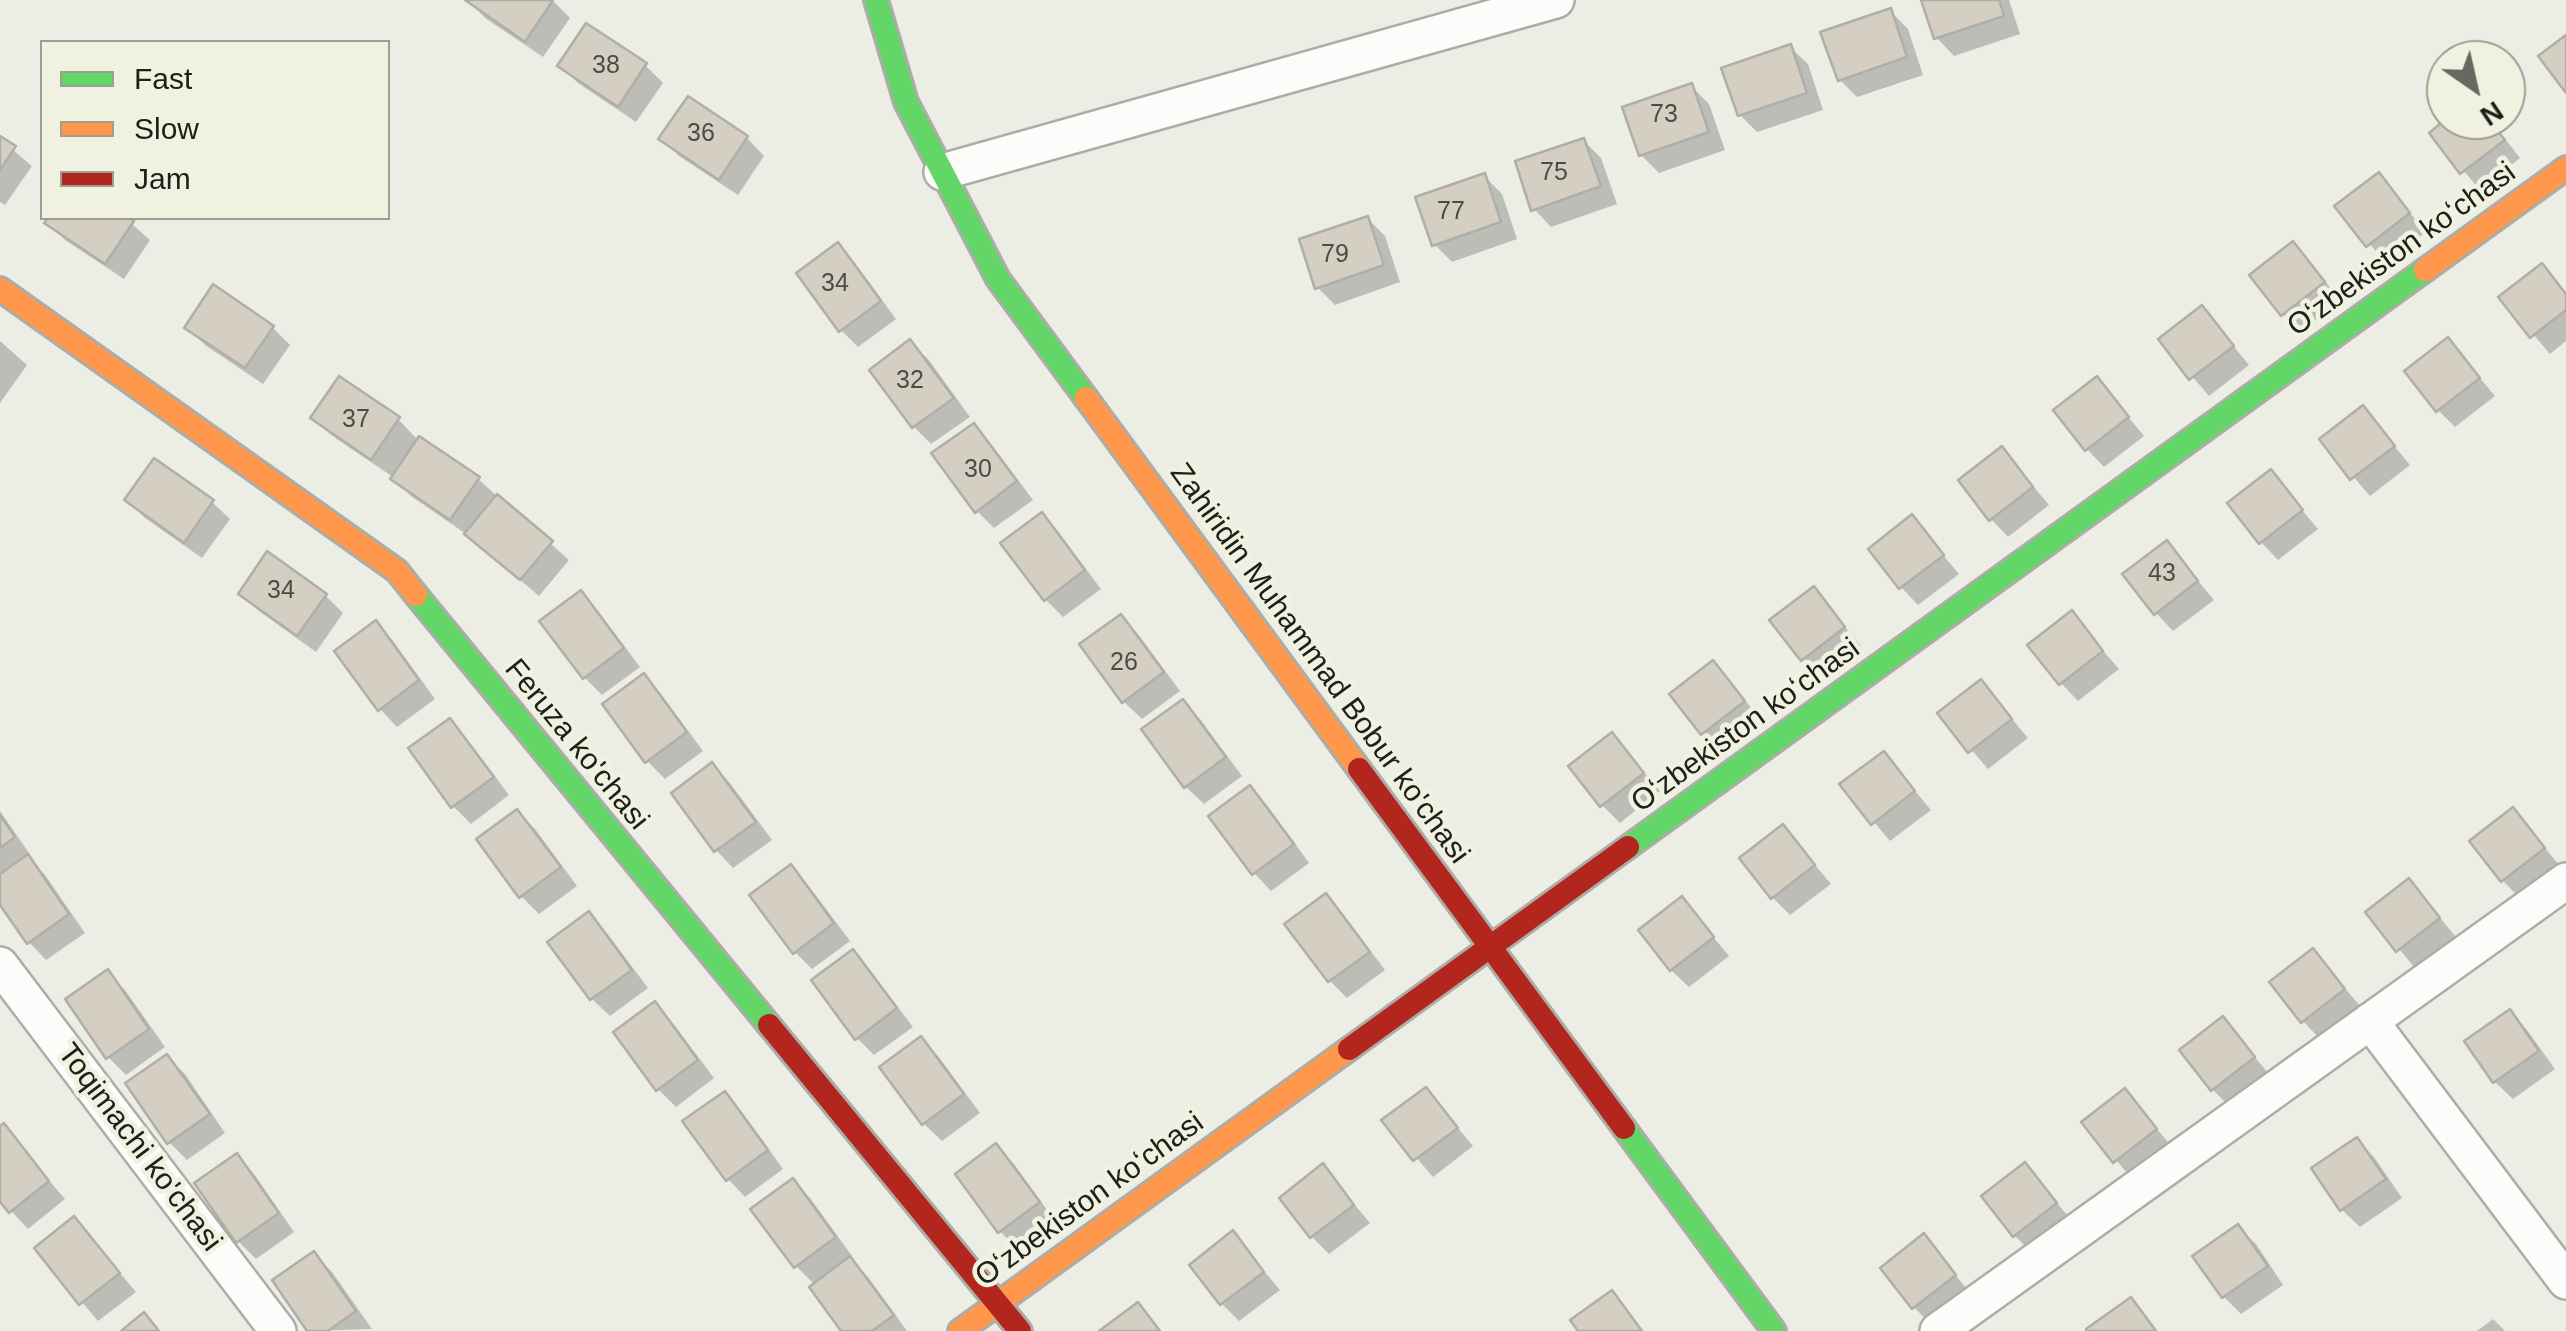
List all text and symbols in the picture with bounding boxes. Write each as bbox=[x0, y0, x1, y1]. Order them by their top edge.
legend bbox=[40, 40, 390, 220]
north arrow bbox=[2426, 40, 2526, 140]
house number: 38 bbox=[592, 51, 620, 81]
text: Fast bbox=[134, 62, 192, 95]
text: N bbox=[2475, 95, 2509, 132]
house number: 73 bbox=[1650, 100, 1678, 130]
text: Slow bbox=[134, 112, 199, 145]
house number: 36 bbox=[687, 119, 715, 149]
street label: Oʻzbekiston koʻchasi bbox=[2281, 155, 2523, 345]
house number: 75 bbox=[1540, 158, 1568, 188]
text: Jam bbox=[134, 162, 191, 195]
house number: 77 bbox=[1437, 197, 1465, 227]
house number: 79 bbox=[1321, 240, 1349, 270]
house number: 34 bbox=[821, 269, 849, 299]
house number: 32 bbox=[896, 366, 924, 396]
house number: 37 bbox=[342, 405, 370, 435]
house number: 30 bbox=[964, 455, 992, 485]
street label: Zahiridin Muhammad Bobur ko'chasi bbox=[1162, 457, 1476, 871]
house number: 43 bbox=[2148, 559, 2176, 589]
house number: 34 bbox=[267, 576, 295, 606]
street label: Oʻzbekiston koʻchasi bbox=[1625, 631, 1867, 821]
house number: 26 bbox=[1110, 648, 1138, 678]
street label: Feruza ko'chasi bbox=[496, 652, 656, 838]
street label: Toqimachi ko'chasi bbox=[49, 1037, 229, 1259]
street label: Oʻzbekiston koʻchasi bbox=[969, 1105, 1211, 1295]

